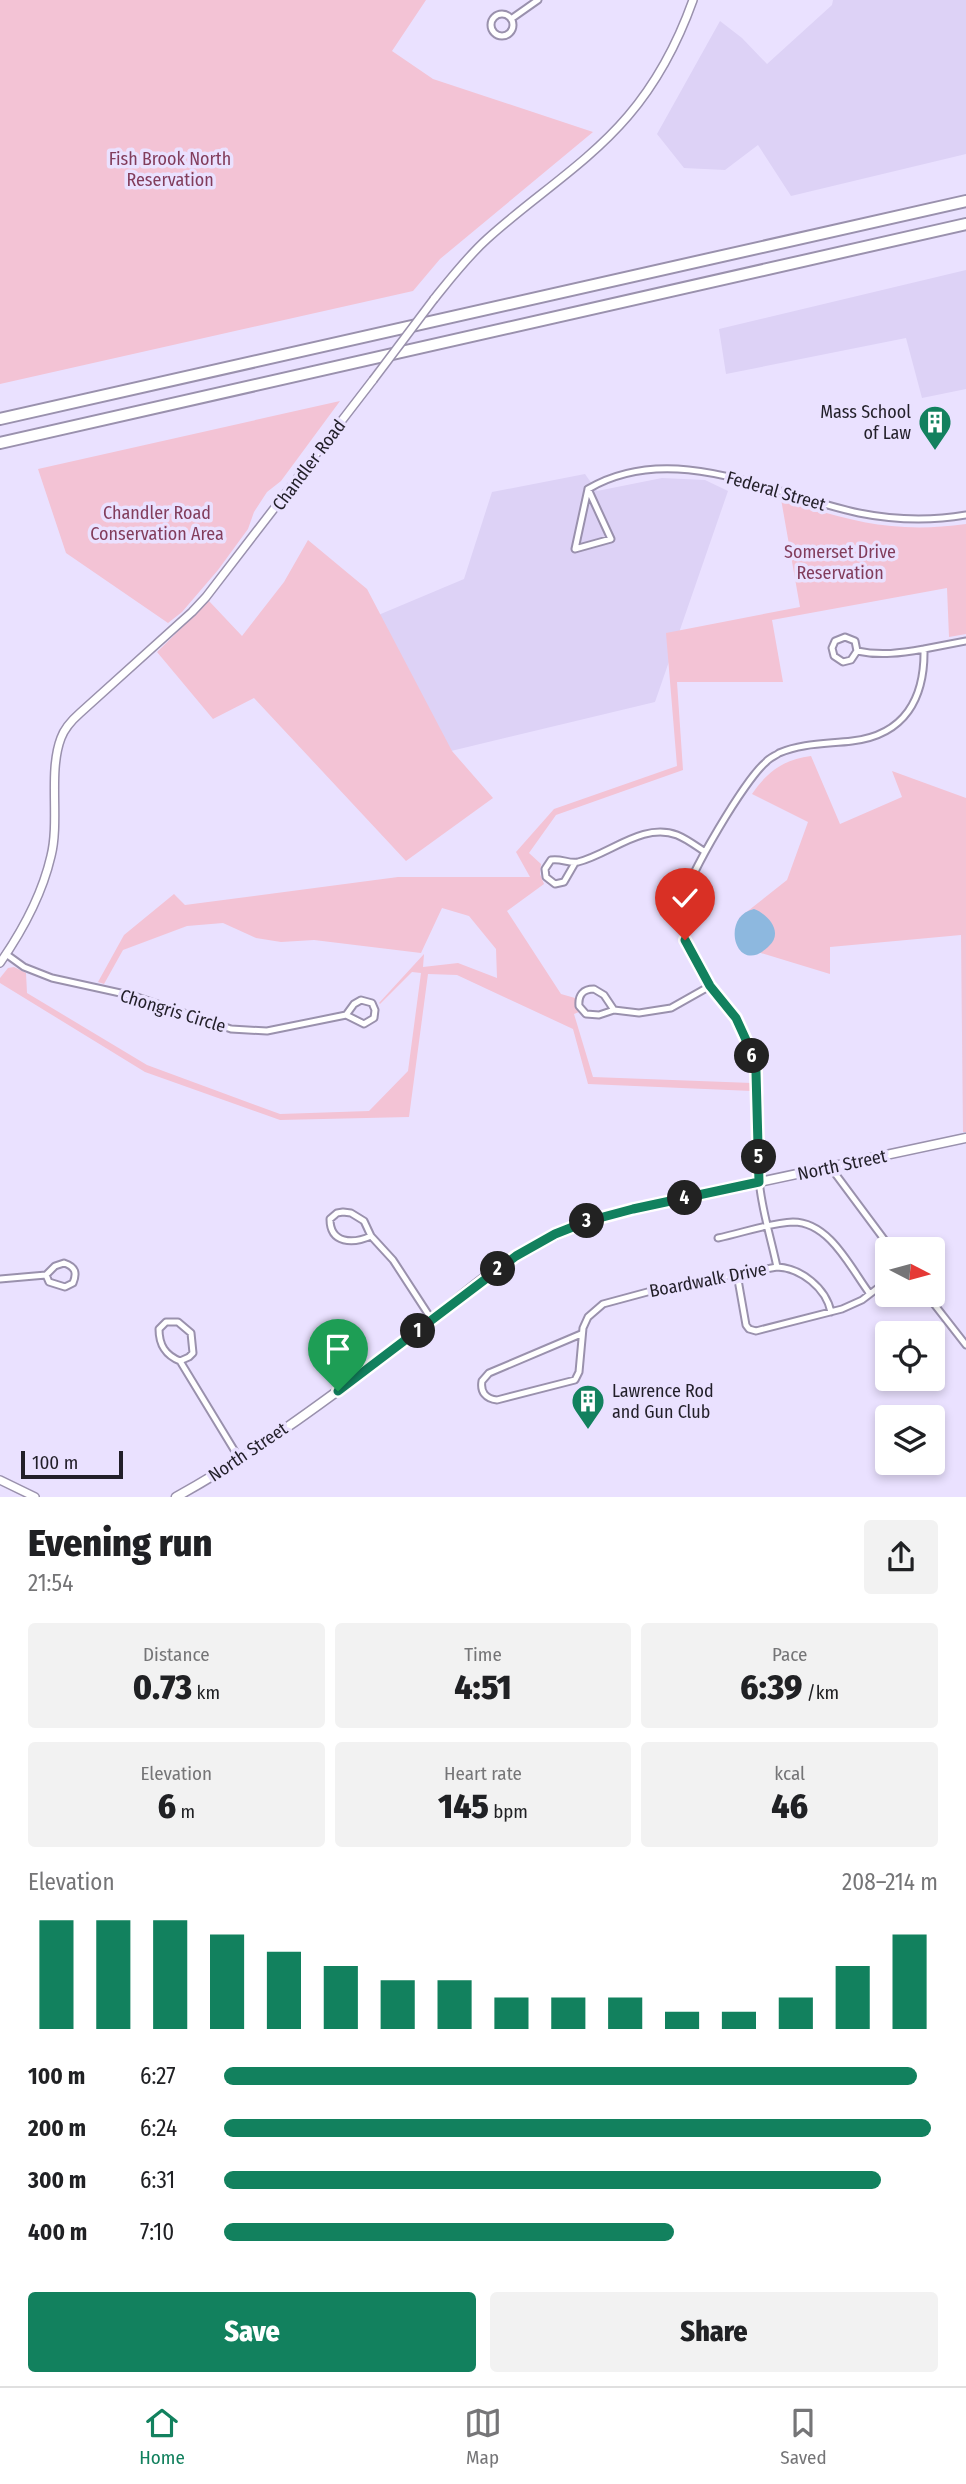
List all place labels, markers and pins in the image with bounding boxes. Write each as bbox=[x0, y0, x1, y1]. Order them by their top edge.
place label: Mass School of Law bbox=[820, 401, 911, 444]
building icon: Mass School of Law bbox=[916, 403, 954, 452]
pin bbox=[655, 868, 715, 940]
pin: 6 bbox=[734, 1038, 770, 1074]
pin: 5 bbox=[742, 1140, 776, 1174]
pin: 4 bbox=[668, 1180, 702, 1216]
pin: 3 bbox=[570, 1204, 604, 1238]
pin: 2 bbox=[480, 1252, 516, 1286]
pin: 1 bbox=[400, 1314, 436, 1348]
pin bbox=[308, 1319, 368, 1391]
place label: Lawrence Rod and Gun Club bbox=[612, 1380, 714, 1423]
building icon: Lawrence Rod and Gun Club bbox=[569, 1382, 607, 1431]

